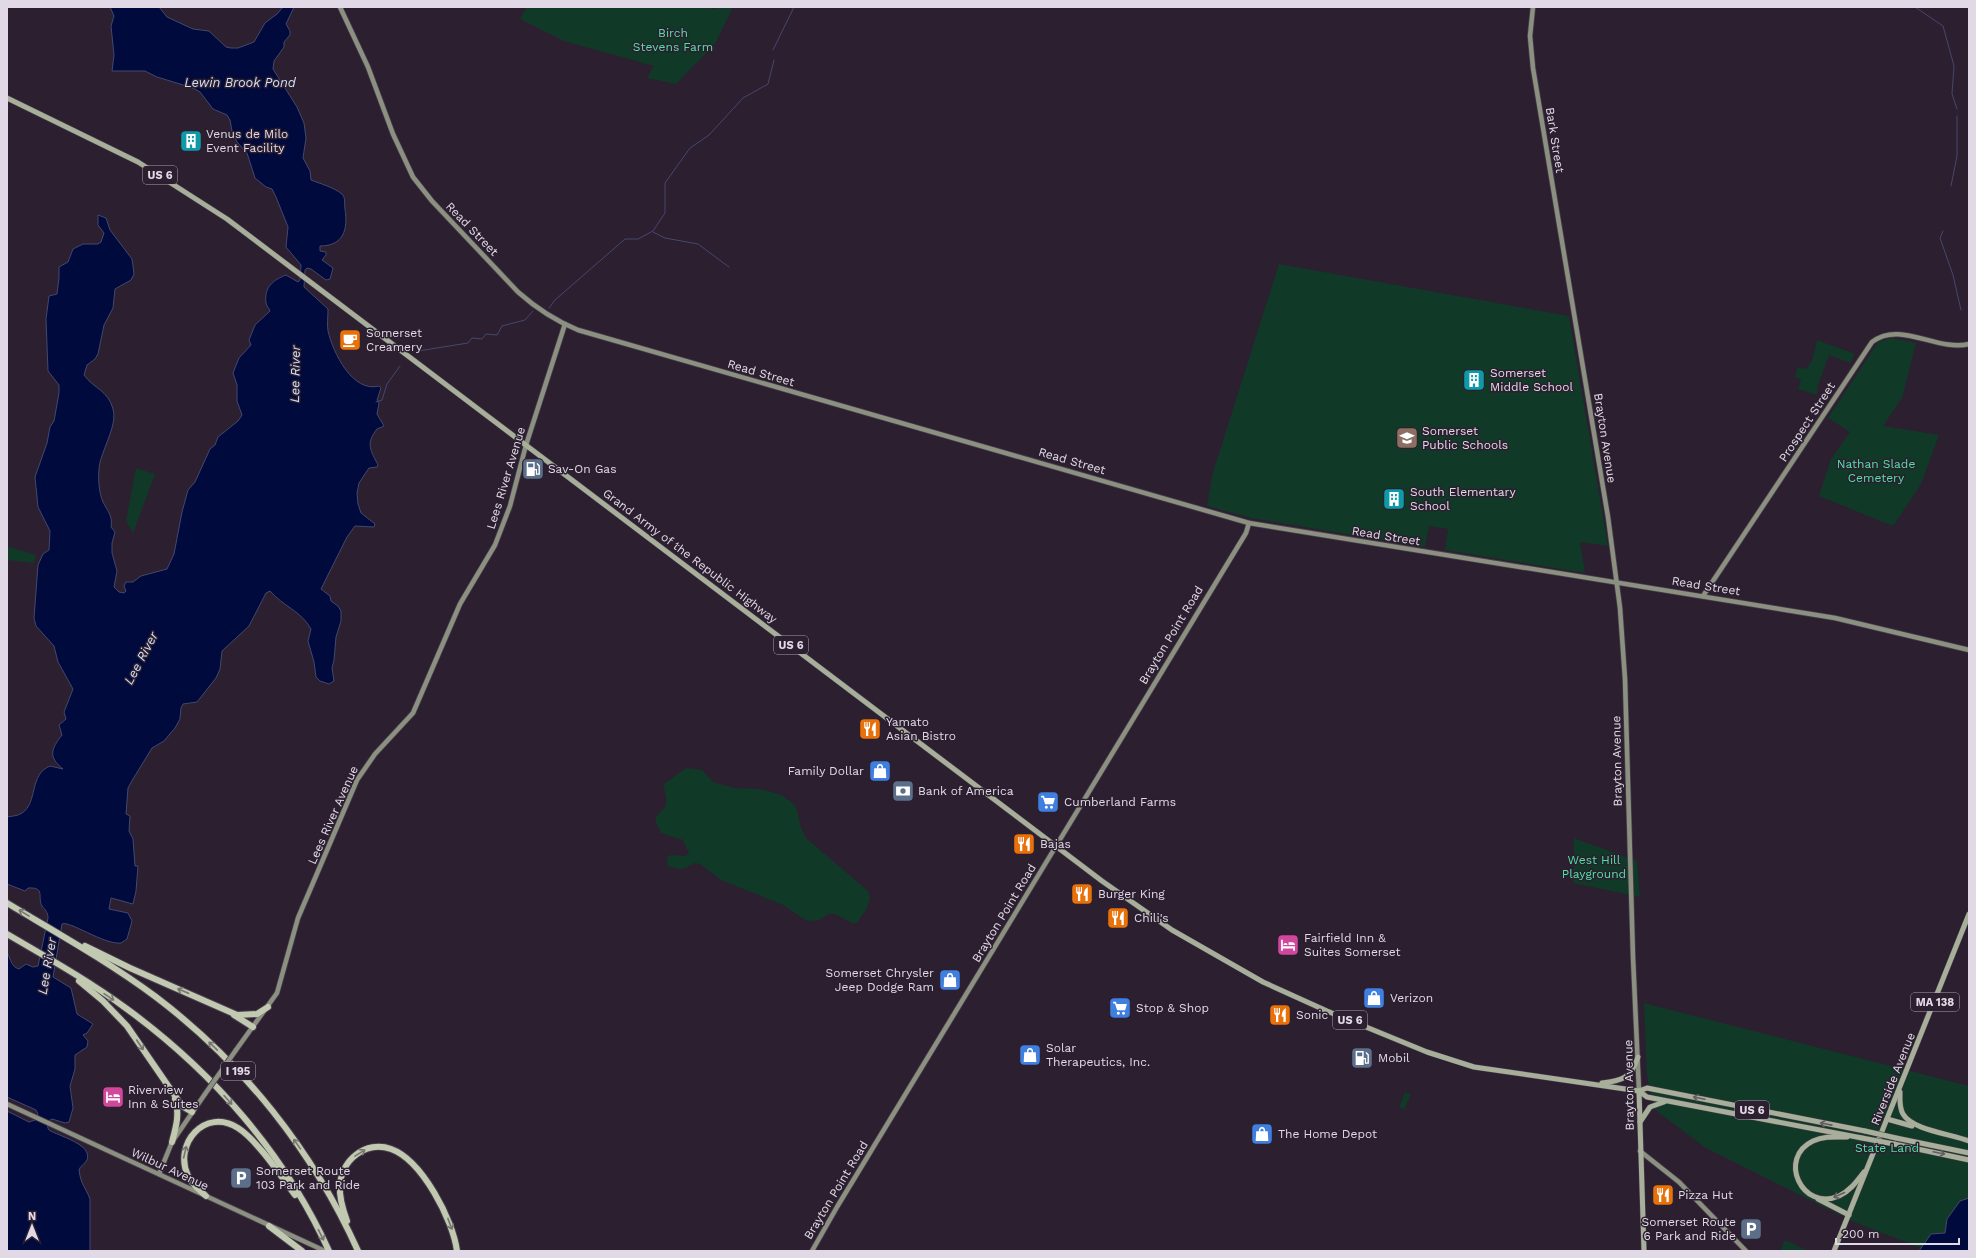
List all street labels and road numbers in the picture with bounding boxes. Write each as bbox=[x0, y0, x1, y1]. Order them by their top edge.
street label: Bark Street bbox=[1543, 106, 1567, 174]
road number: US 6 bbox=[143, 166, 177, 184]
street label: Read Street bbox=[443, 199, 501, 259]
street label: Read Street bbox=[726, 357, 796, 389]
street label: Prospect Street bbox=[1776, 380, 1838, 464]
street label: Brayton Avenue bbox=[1591, 392, 1619, 484]
street label: Lees River Avenue bbox=[484, 425, 528, 531]
street label: Read Street bbox=[1037, 445, 1107, 477]
street label: Grand Army of the Republic Highway bbox=[600, 486, 781, 627]
street label: Read Street bbox=[1351, 524, 1421, 548]
street label: Read Street bbox=[1671, 574, 1741, 598]
street label: Brayton Point Road bbox=[1136, 583, 1206, 687]
road number: US 6 bbox=[774, 636, 808, 654]
street label: Brayton Avenue bbox=[1609, 715, 1625, 807]
street label: Lees River Avenue bbox=[305, 764, 361, 866]
street label: Brayton Point Road bbox=[969, 861, 1039, 965]
road number: MA 138 bbox=[1911, 993, 1959, 1011]
road number: US 6 bbox=[1333, 1011, 1367, 1029]
street label: Riverside Avenue bbox=[1868, 1030, 1918, 1127]
street label: Brayton Avenue bbox=[1621, 1039, 1637, 1131]
road number: I 195 bbox=[221, 1062, 255, 1080]
road number: US 6 bbox=[1735, 1101, 1769, 1119]
street label: Brayton Point Road bbox=[801, 1138, 871, 1242]
street label: Wilbur Avenue bbox=[129, 1145, 211, 1193]

